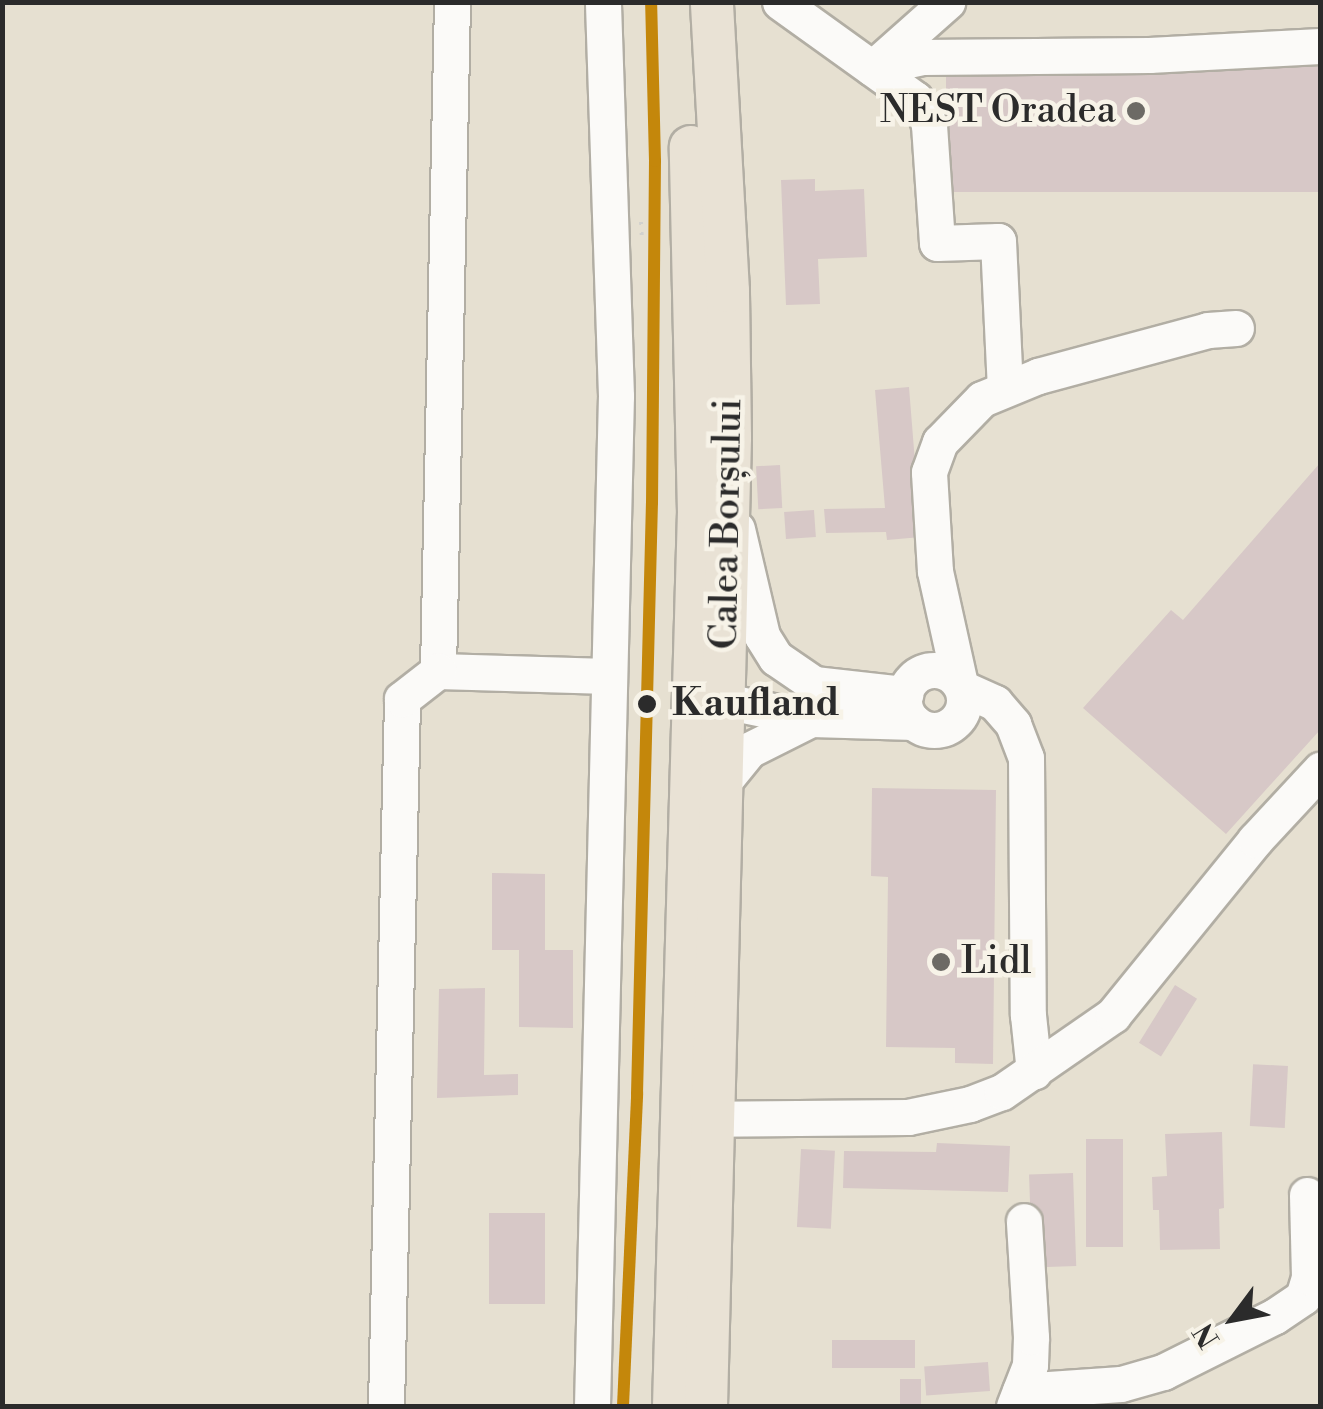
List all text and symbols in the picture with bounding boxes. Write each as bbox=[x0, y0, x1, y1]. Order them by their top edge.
place label: NEST Oradea bbox=[880, 88, 1116, 134]
marker: NEST Oradea bbox=[1125, 100, 1147, 122]
street label: Calea Borșului bbox=[702, 398, 752, 650]
place label: Kaufland bbox=[672, 681, 839, 727]
marker: Kaufland bbox=[631, 688, 663, 720]
place label: Lidl bbox=[961, 939, 1032, 985]
marker: Lidl bbox=[930, 951, 952, 973]
north arrow bbox=[1183, 1269, 1283, 1369]
text: N bbox=[1186, 1316, 1228, 1354]

